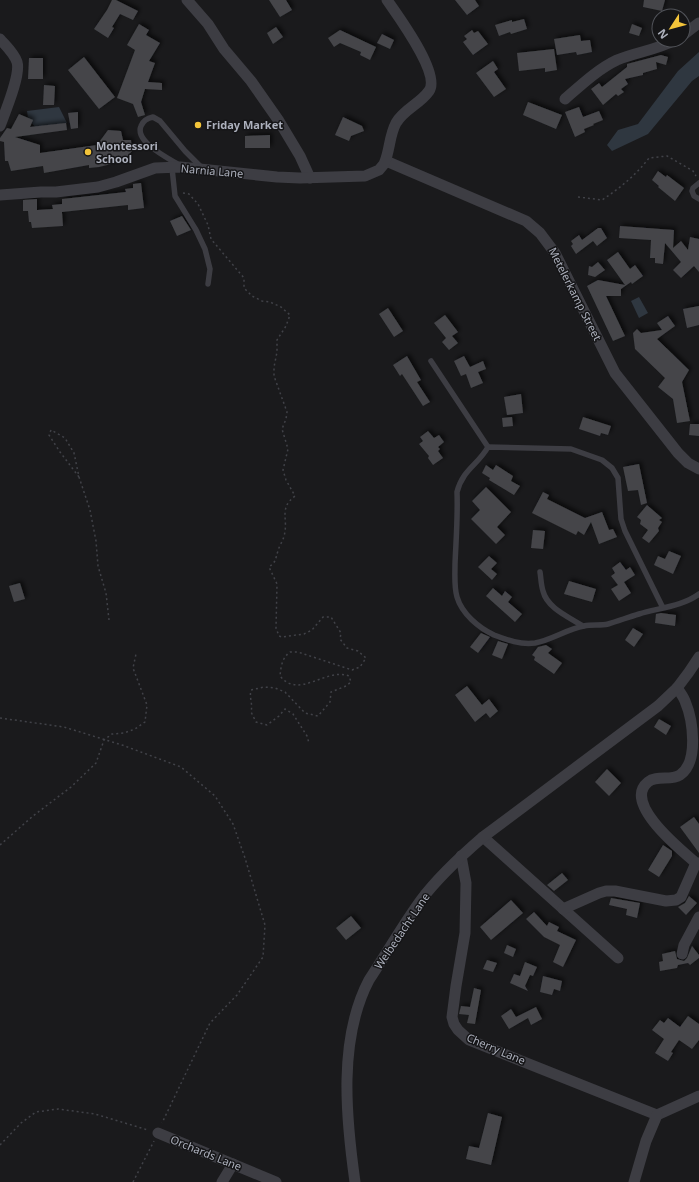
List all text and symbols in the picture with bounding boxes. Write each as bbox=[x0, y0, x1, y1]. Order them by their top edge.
north arrow bbox=[651, 8, 691, 48]
text: N bbox=[654, 26, 671, 42]
place label: Friday Market bbox=[206, 117, 283, 132]
marker: Friday Market bbox=[193, 120, 203, 130]
place label: Montessori School bbox=[96, 138, 158, 166]
marker: Montessori School bbox=[83, 147, 93, 157]
street label: Narnia Lane bbox=[180, 160, 244, 181]
street label: Metelerkamp Street bbox=[545, 245, 605, 343]
street label: Welbedacht Lane bbox=[371, 890, 433, 972]
street label: Cherry Lane bbox=[465, 1029, 528, 1068]
street label: Orchards Lane bbox=[168, 1131, 244, 1174]

